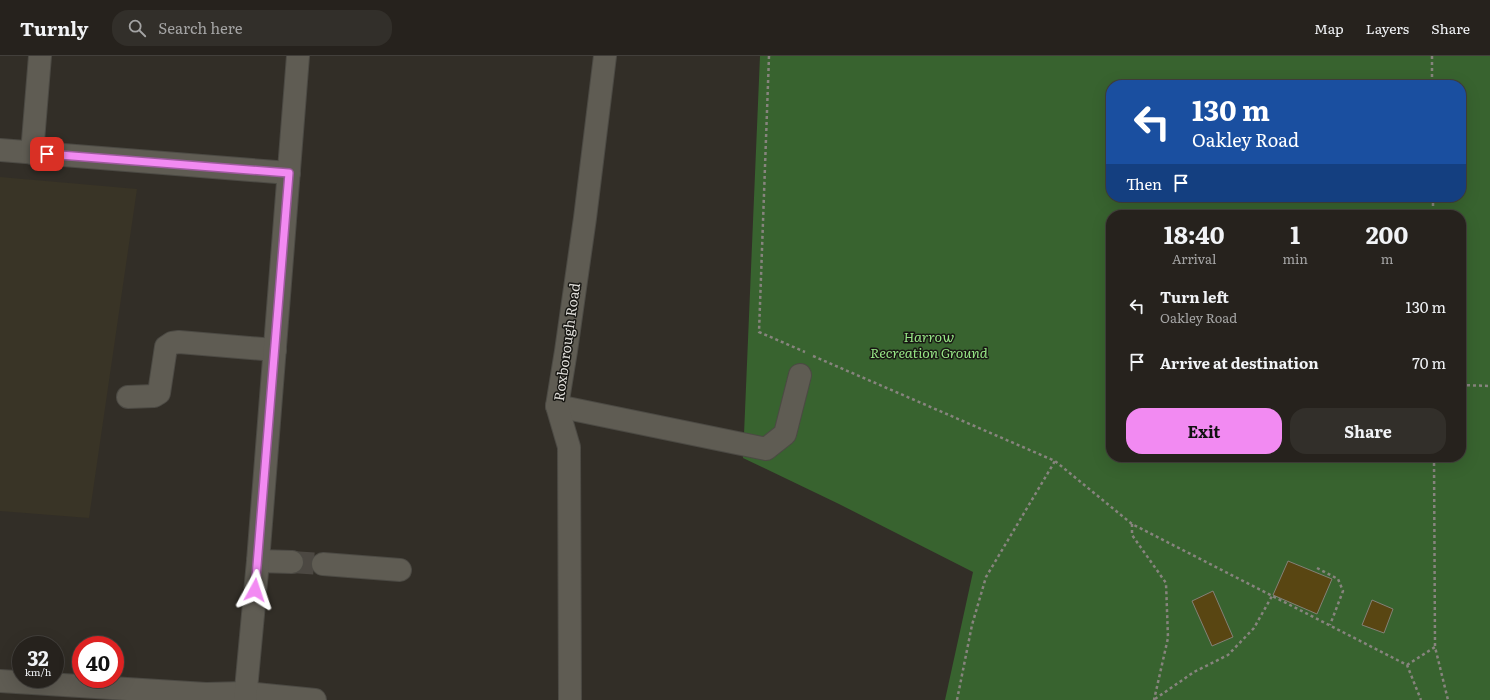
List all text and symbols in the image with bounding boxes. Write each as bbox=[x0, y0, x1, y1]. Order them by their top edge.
search box bbox=[112, 10, 392, 46]
text: Turnly bbox=[20, 14, 88, 42]
text: Search here bbox=[158, 16, 242, 39]
icon: search bbox=[126, 17, 148, 39]
text: Map bbox=[1314, 18, 1344, 38]
text: Layers bbox=[1366, 18, 1409, 38]
text: Share bbox=[1431, 18, 1470, 38]
text: 130 m bbox=[1192, 88, 1270, 130]
icon: left bbox=[1126, 96, 1178, 148]
text: Oakley Road bbox=[1192, 126, 1299, 153]
pin bbox=[30, 137, 64, 171]
icon: arrive bbox=[36, 143, 58, 165]
text: Then bbox=[1126, 172, 1162, 195]
icon: arrive bbox=[1170, 172, 1192, 194]
text: 18:40 bbox=[1164, 216, 1225, 251]
text: 1 bbox=[1290, 216, 1300, 251]
text: 200 bbox=[1366, 216, 1408, 251]
text: Arrival bbox=[1172, 249, 1216, 268]
text: min bbox=[1282, 249, 1308, 268]
text: m bbox=[1381, 249, 1393, 268]
street label: Roxborough Road bbox=[548, 281, 584, 402]
text: Turn left bbox=[1160, 285, 1229, 308]
icon: left bbox=[1126, 295, 1148, 317]
text: 130 m bbox=[1406, 295, 1446, 318]
text: Oakley Road bbox=[1160, 308, 1237, 327]
park label: Harrow Recreation Ground bbox=[870, 326, 988, 362]
icon: arrive bbox=[1126, 351, 1148, 373]
text: Arrive at destination bbox=[1160, 351, 1319, 374]
text: 70 m bbox=[1412, 351, 1446, 374]
button: Exit bbox=[1126, 408, 1282, 454]
button: Share bbox=[1290, 408, 1446, 454]
position arrow bbox=[234, 569, 276, 611]
speed limit sign: 40 bbox=[72, 636, 124, 688]
text: 32 bbox=[27, 642, 49, 672]
text: km/h bbox=[25, 664, 51, 679]

